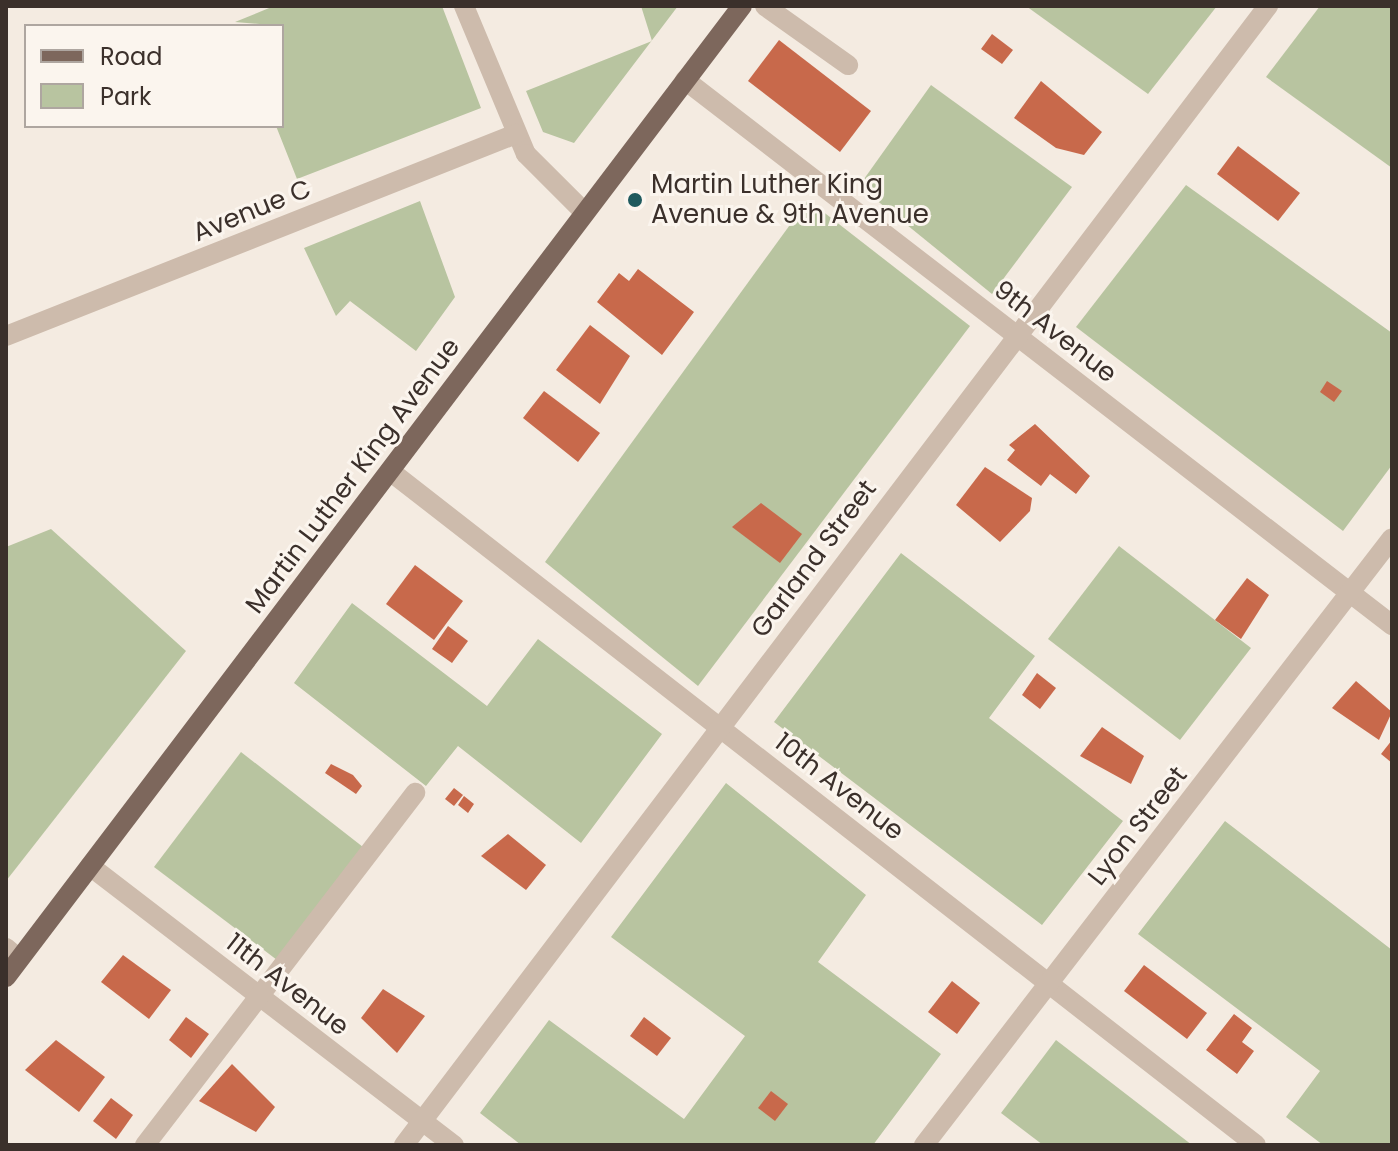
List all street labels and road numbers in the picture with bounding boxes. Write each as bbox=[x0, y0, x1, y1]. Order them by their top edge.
street label: Avenue C bbox=[188, 173, 316, 249]
street label: 9th Avenue bbox=[987, 274, 1123, 390]
street label: Martin Luther King Avenue bbox=[239, 332, 467, 620]
street label: Garland Street bbox=[745, 474, 883, 644]
street label: 10th Avenue bbox=[768, 727, 910, 847]
street label: Lyon Street bbox=[1082, 760, 1194, 892]
street label: 11th Avenue bbox=[219, 927, 355, 1043]

